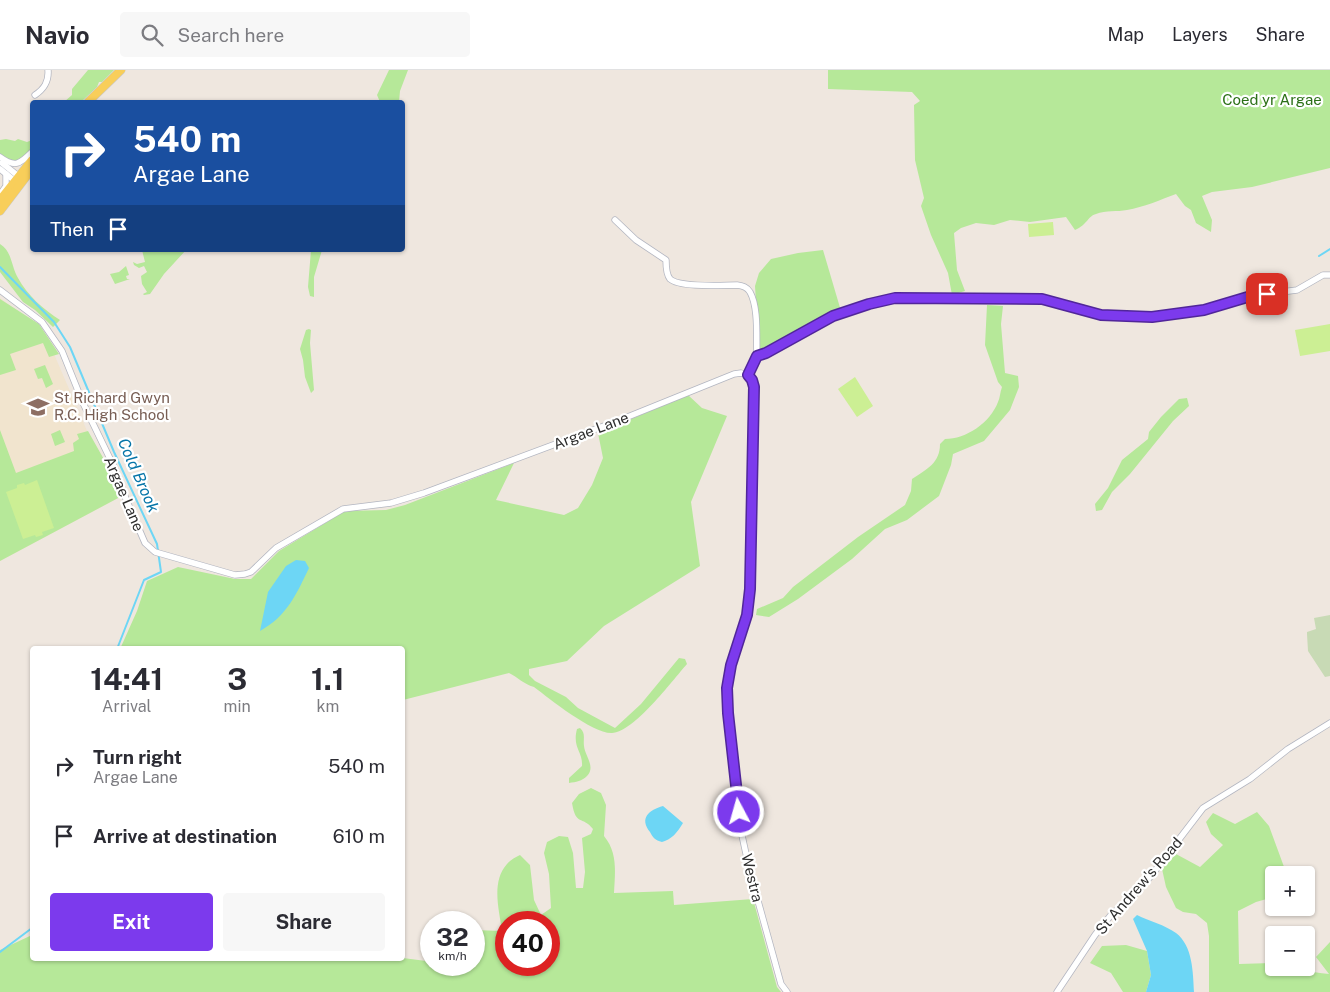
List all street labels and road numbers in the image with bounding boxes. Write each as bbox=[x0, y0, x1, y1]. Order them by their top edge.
street label: Argae Lane bbox=[551, 408, 631, 453]
street label: Argae Lane bbox=[101, 454, 148, 534]
street label: St Andrew's Road bbox=[1092, 834, 1185, 938]
street label: Westra bbox=[738, 852, 767, 904]

